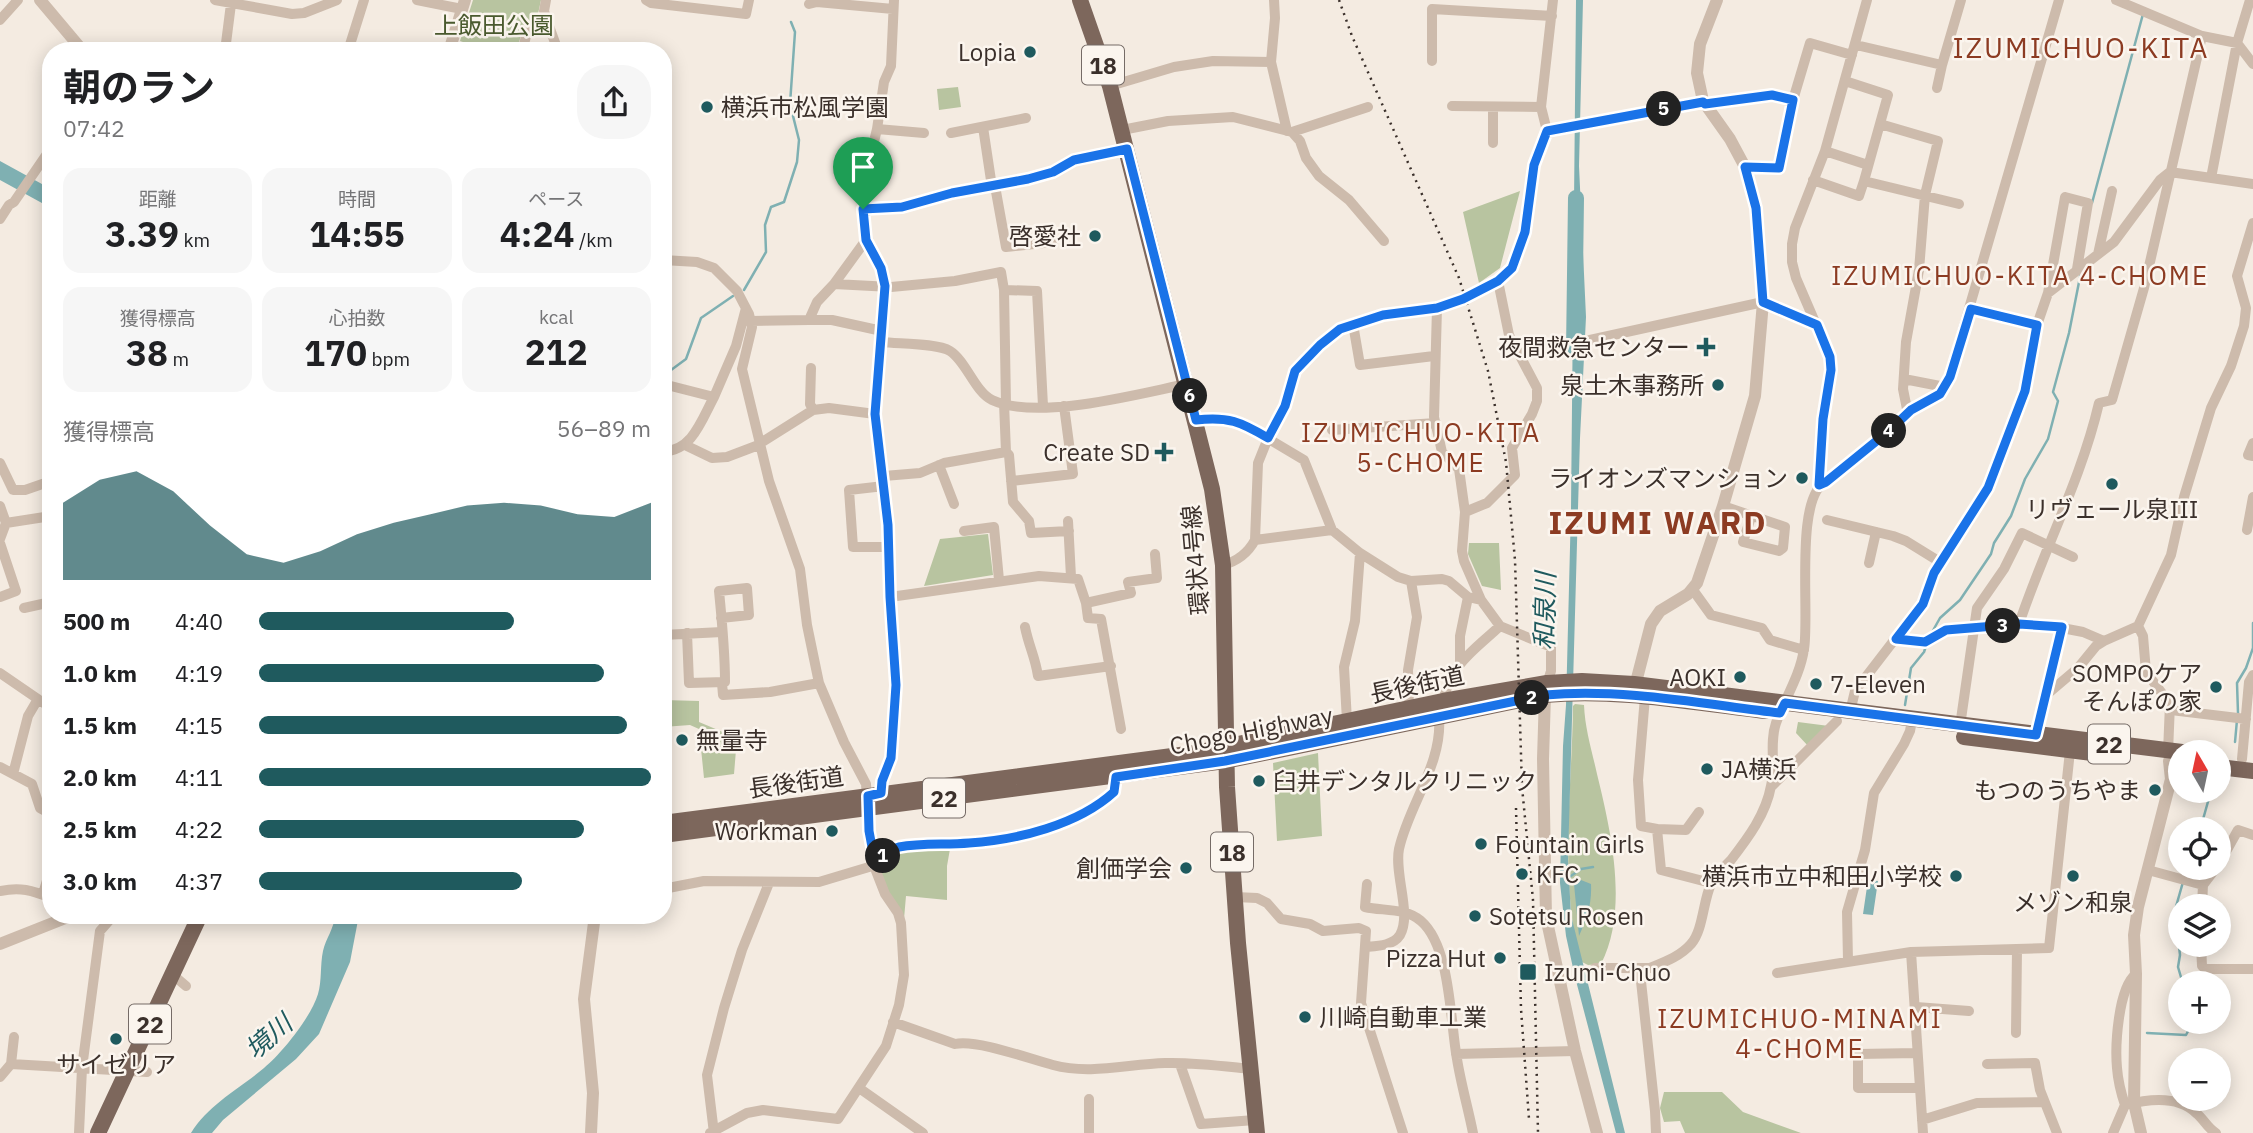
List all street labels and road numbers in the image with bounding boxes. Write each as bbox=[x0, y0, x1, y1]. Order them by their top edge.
road number: 18 bbox=[1082, 46, 1124, 85]
street label: 環状4号線 bbox=[1174, 504, 1216, 616]
street label: 長後街道 bbox=[1367, 658, 1467, 710]
street label: Chogo Highway bbox=[1167, 698, 1335, 762]
road number: 22 bbox=[2088, 724, 2130, 764]
street label: 長後街道 bbox=[746, 759, 846, 805]
road number: 22 bbox=[923, 778, 965, 818]
road number: 18 bbox=[1211, 832, 1253, 872]
road number: 22 bbox=[129, 1004, 171, 1044]

